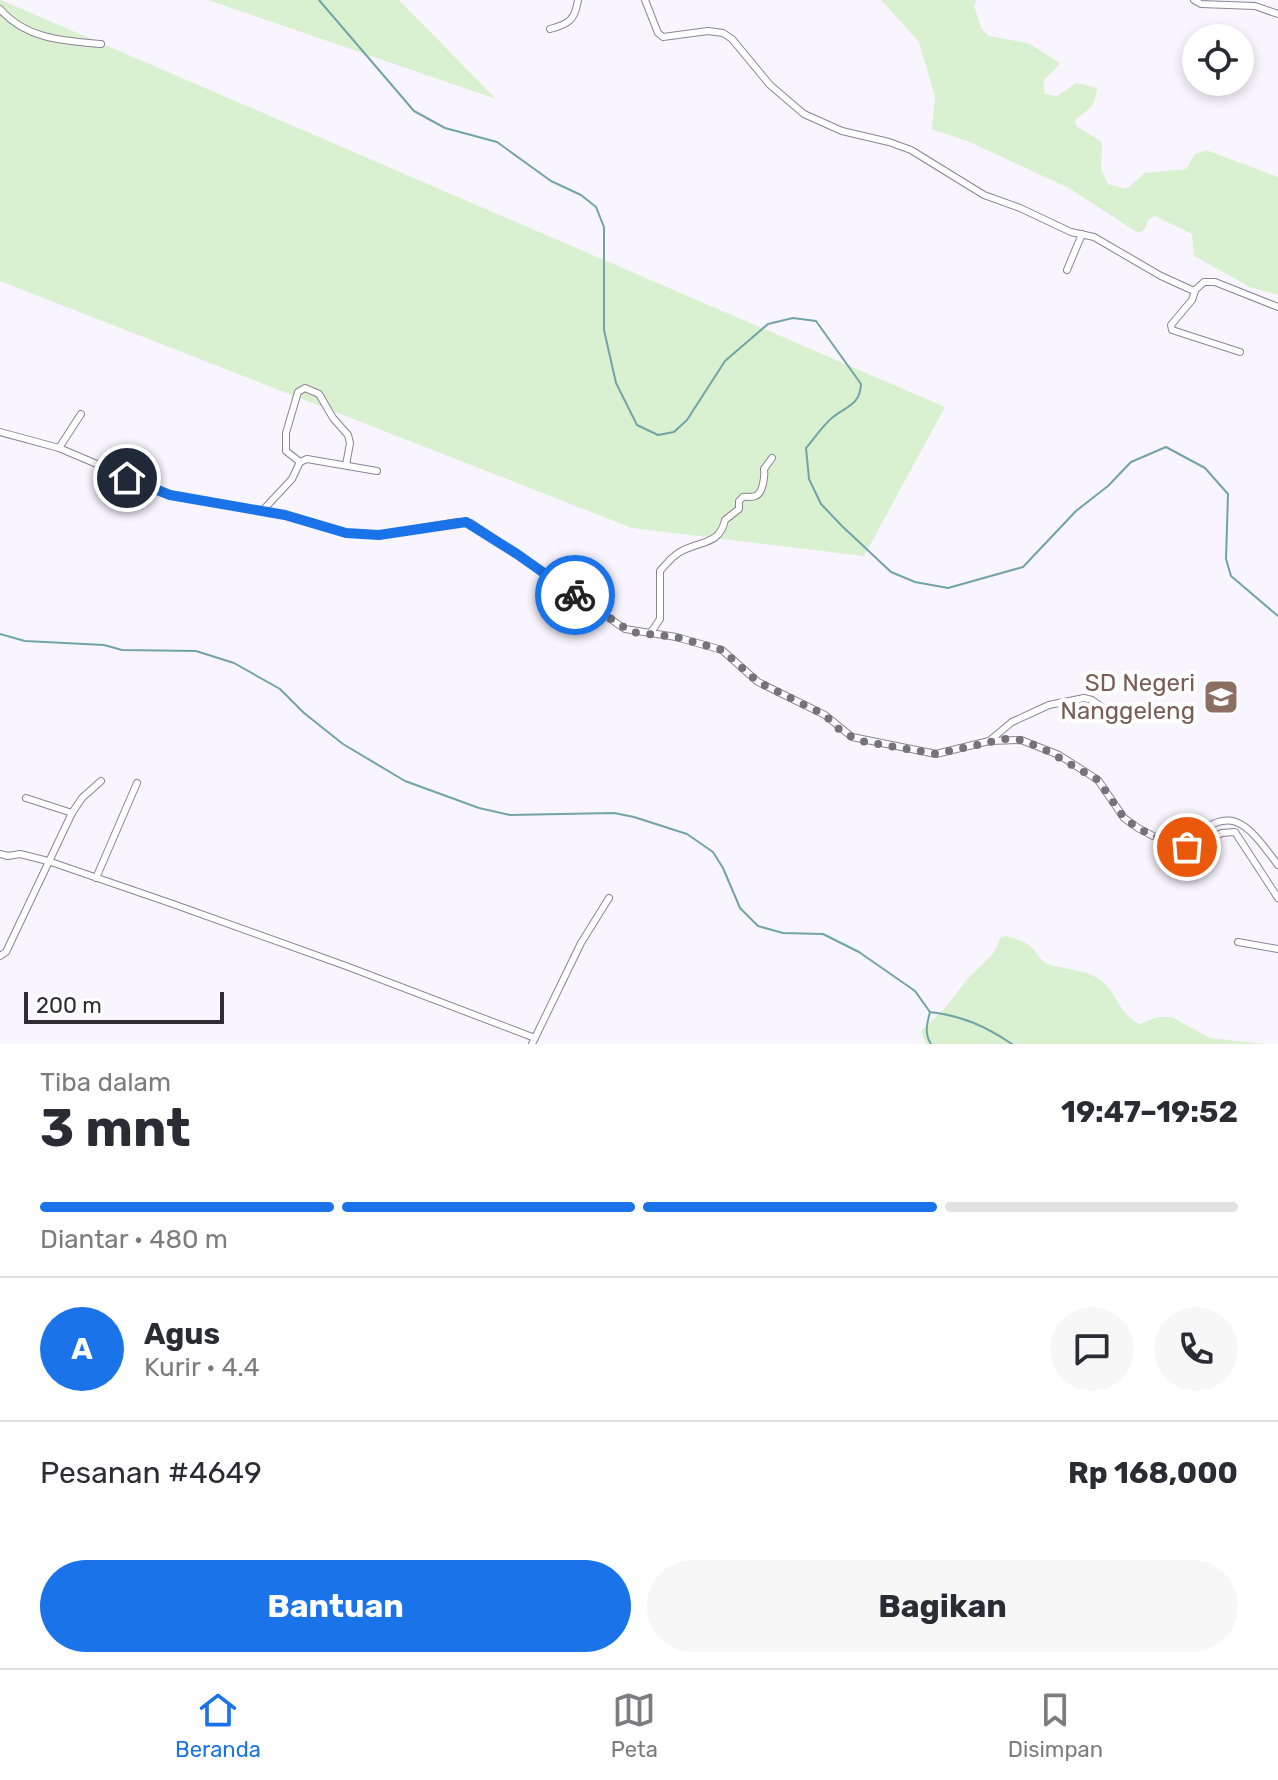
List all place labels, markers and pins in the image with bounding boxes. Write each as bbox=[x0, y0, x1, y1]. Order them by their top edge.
pin bbox=[93, 444, 161, 512]
place label: SD Negeri Nanggeleng bbox=[1060, 669, 1195, 725]
school or university icon: SD Negeri Nanggeleng bbox=[1202, 678, 1240, 716]
pin bbox=[1153, 813, 1221, 881]

